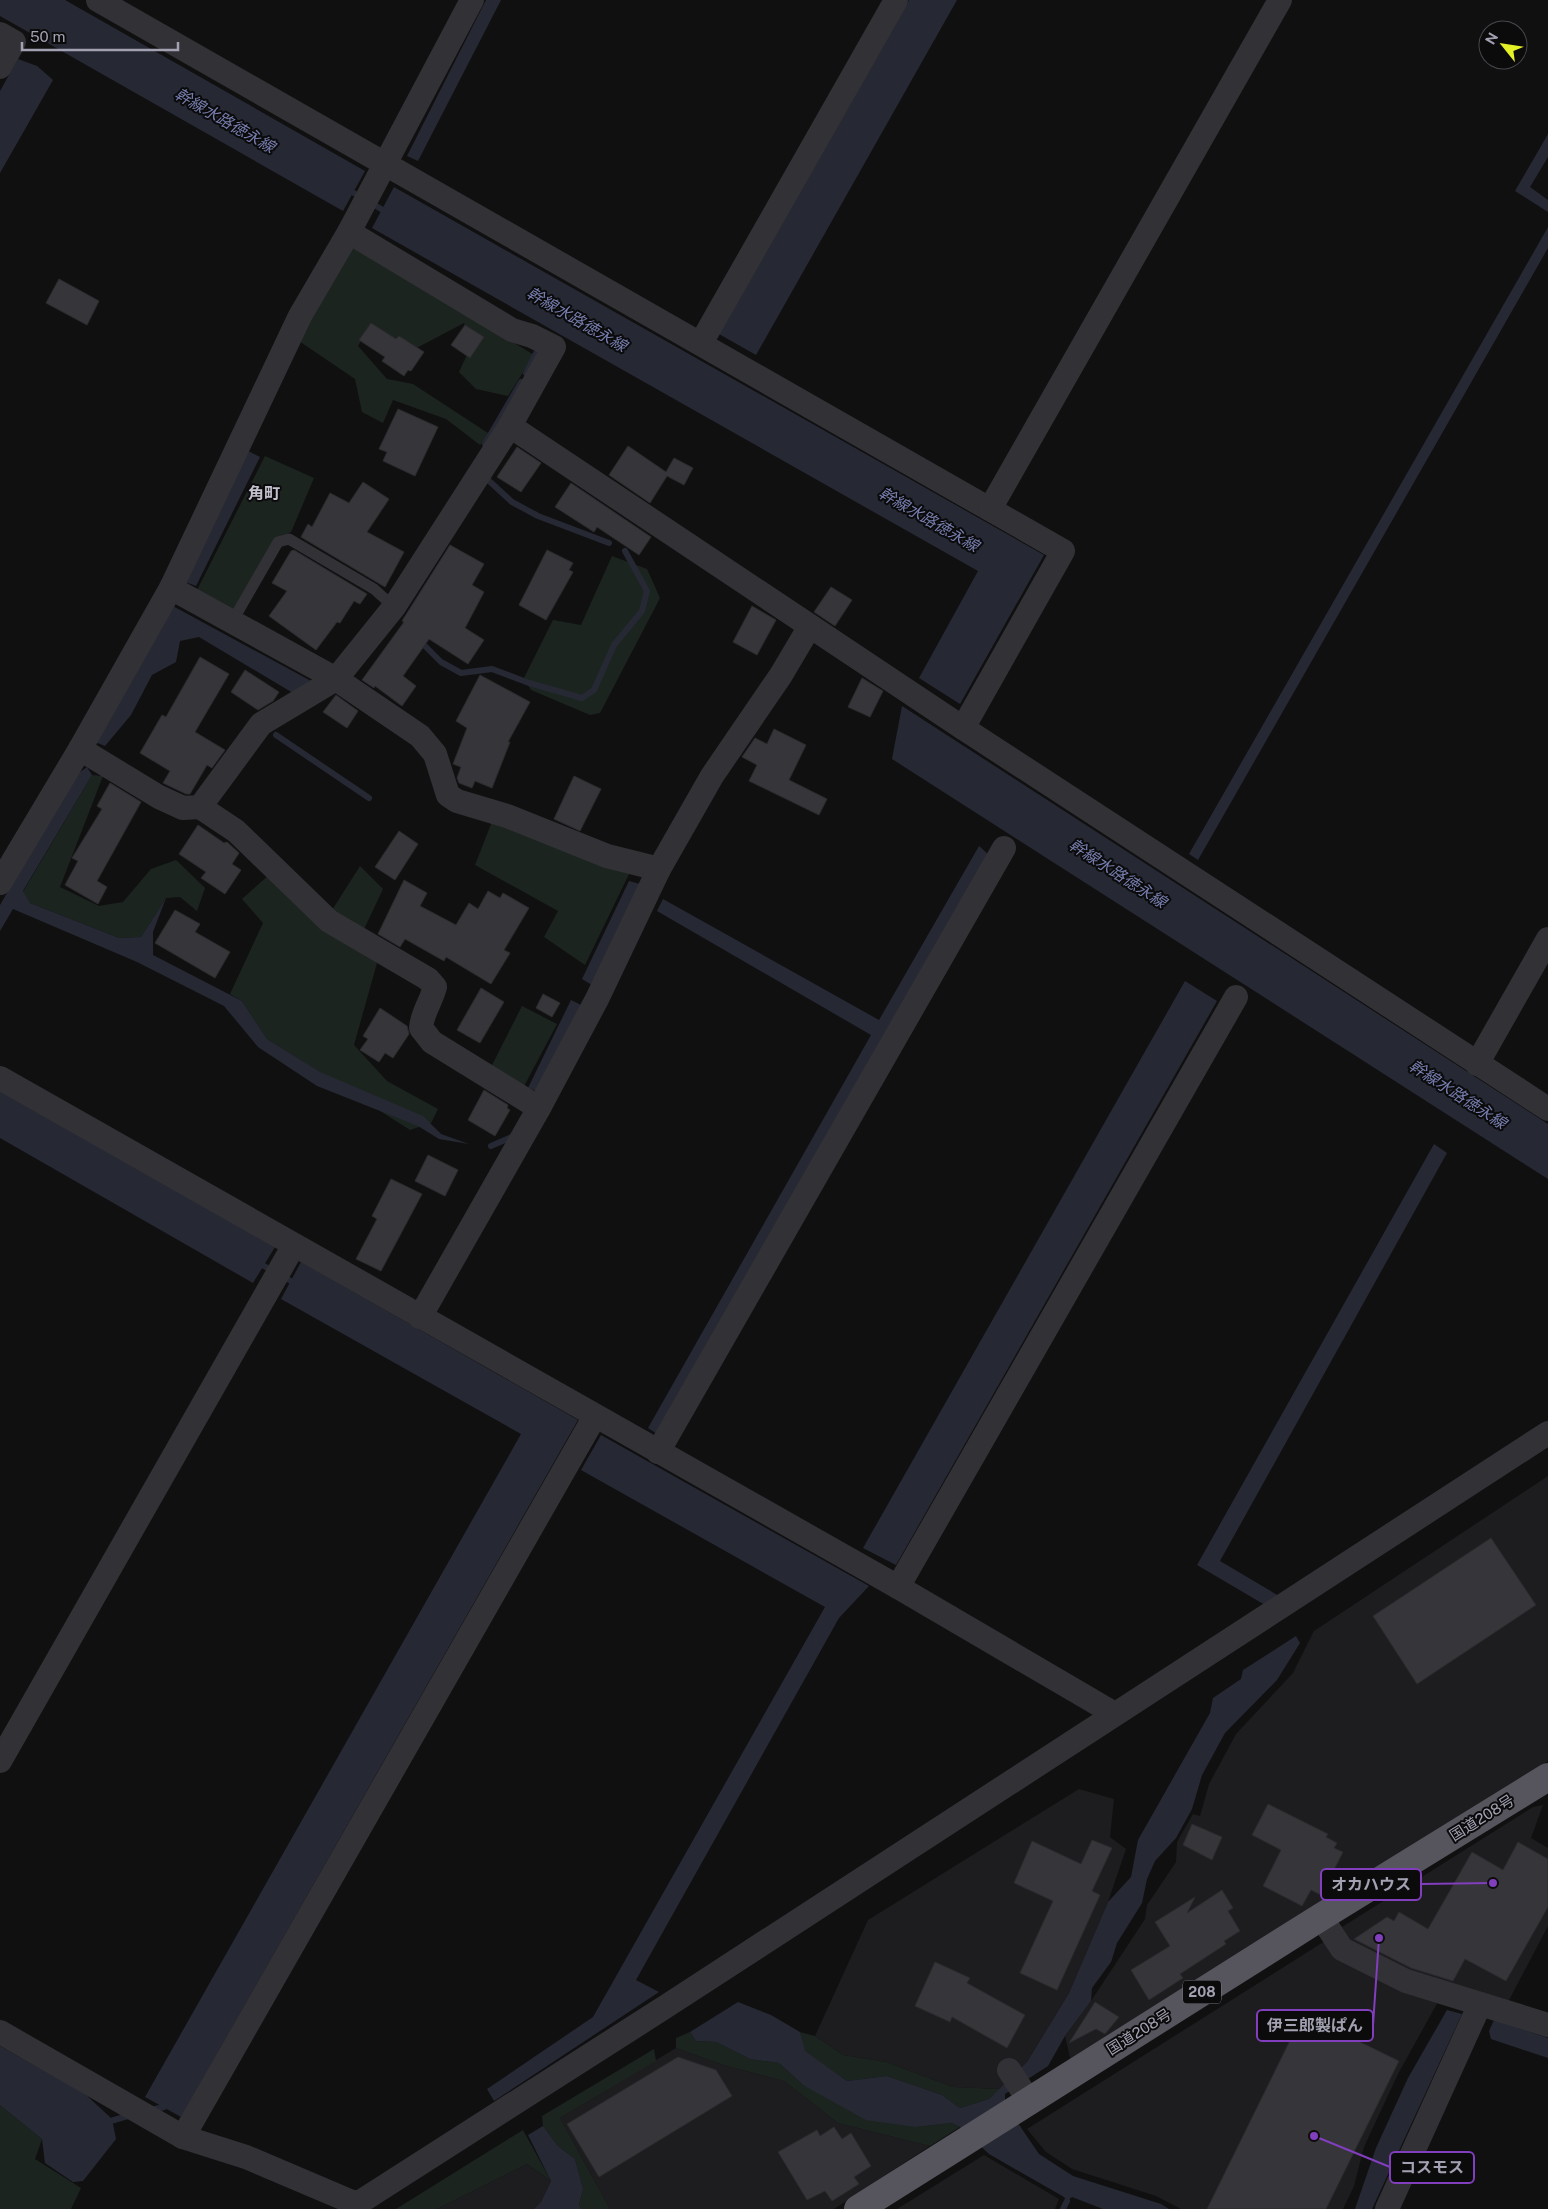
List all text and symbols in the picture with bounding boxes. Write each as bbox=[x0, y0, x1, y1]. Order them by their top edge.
scale bar bbox=[22, 20, 179, 52]
north arrow bbox=[1478, 20, 1528, 70]
text: 50 m bbox=[30, 28, 65, 45]
text: N bbox=[1482, 30, 1501, 47]
water label: 幹線水路徳永線 bbox=[171, 84, 280, 158]
water label: 幹線水路徳永線 bbox=[523, 283, 632, 357]
water label: 幹線水路徳永線 bbox=[875, 483, 984, 557]
district label: 角町 bbox=[248, 484, 280, 503]
water label: 幹線水路徳永線 bbox=[1066, 835, 1172, 913]
water label: 幹線水路徳永線 bbox=[1406, 1056, 1512, 1134]
street label: 国道208号 bbox=[1446, 1791, 1517, 1844]
callout: オカハウス bbox=[1321, 1869, 1421, 1900]
text: オカハウス bbox=[1331, 1875, 1411, 1894]
road number: 208 bbox=[1183, 1980, 1221, 2004]
street label: 国道208号 bbox=[1103, 2005, 1174, 2058]
callout: 伊三郎製ぱん bbox=[1257, 2010, 1373, 2041]
text: 伊三郎製ぱん bbox=[1266, 2016, 1363, 2035]
callout: コスモス bbox=[1390, 2152, 1474, 2183]
text: コスモス bbox=[1400, 2158, 1464, 2177]

